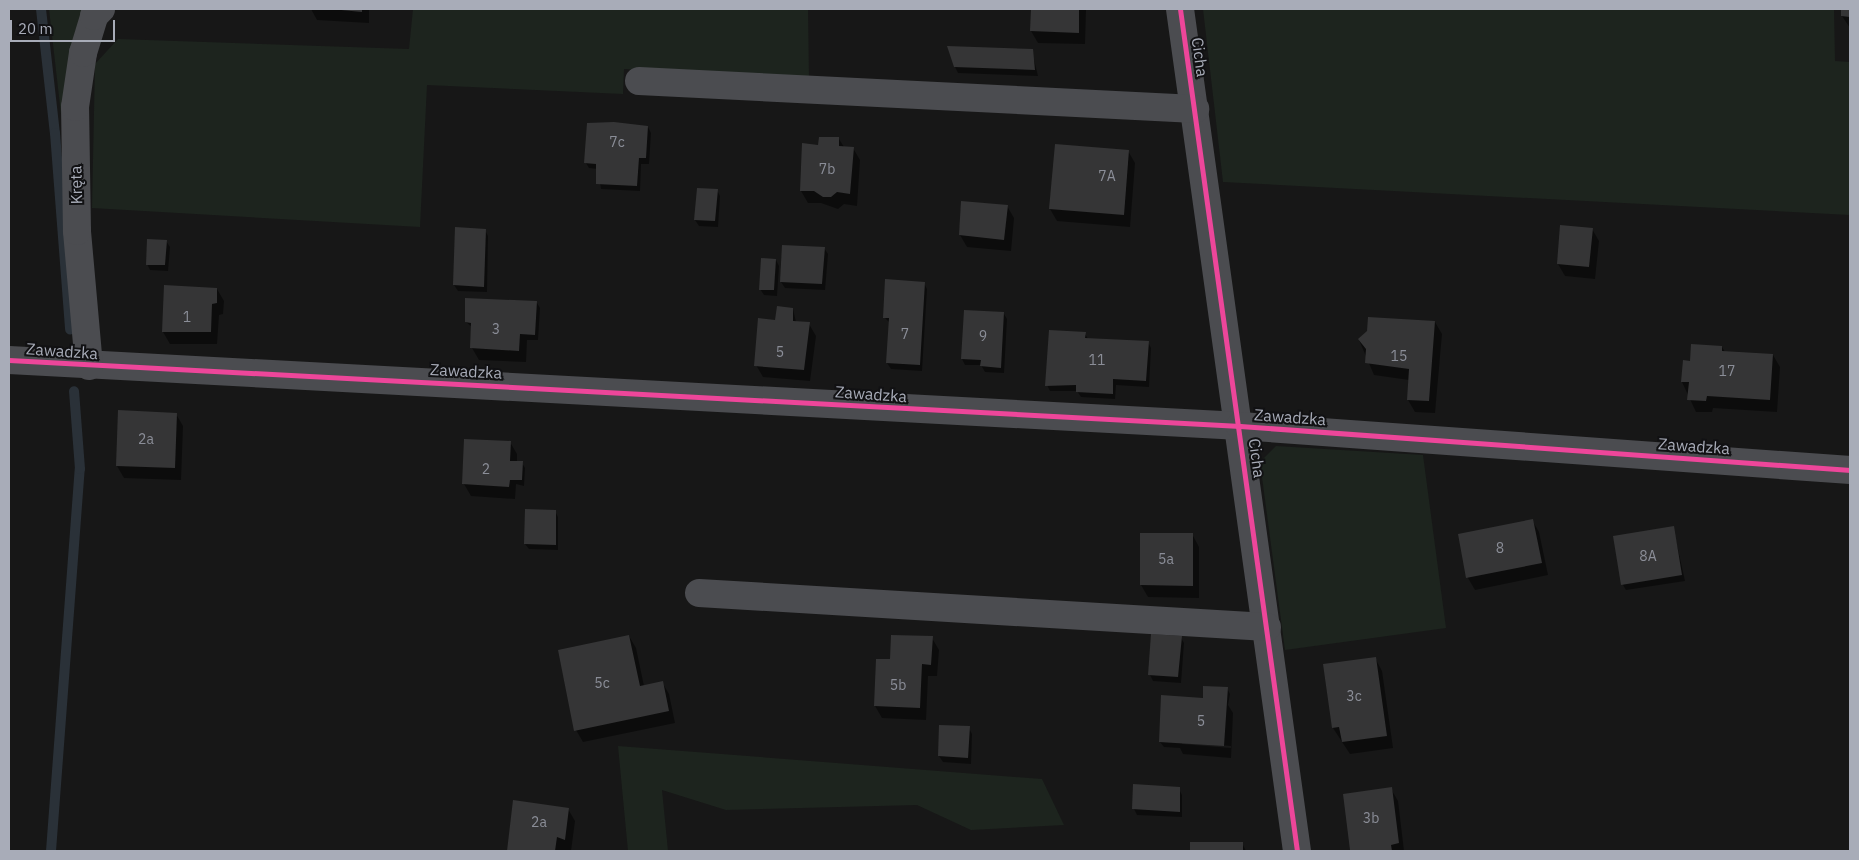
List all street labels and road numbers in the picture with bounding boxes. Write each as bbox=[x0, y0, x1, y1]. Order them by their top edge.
street label: Cicha bbox=[1188, 36, 1212, 78]
street label: Kręta bbox=[66, 165, 86, 205]
street label: Zawadzka bbox=[25, 339, 99, 363]
street label: Zawadzka bbox=[430, 360, 502, 382]
street label: Zawadzka bbox=[834, 382, 908, 406]
street label: Zawadzka bbox=[1253, 405, 1327, 429]
street label: Zawadzka bbox=[1657, 434, 1731, 458]
street label: Cicha bbox=[1245, 437, 1269, 479]

